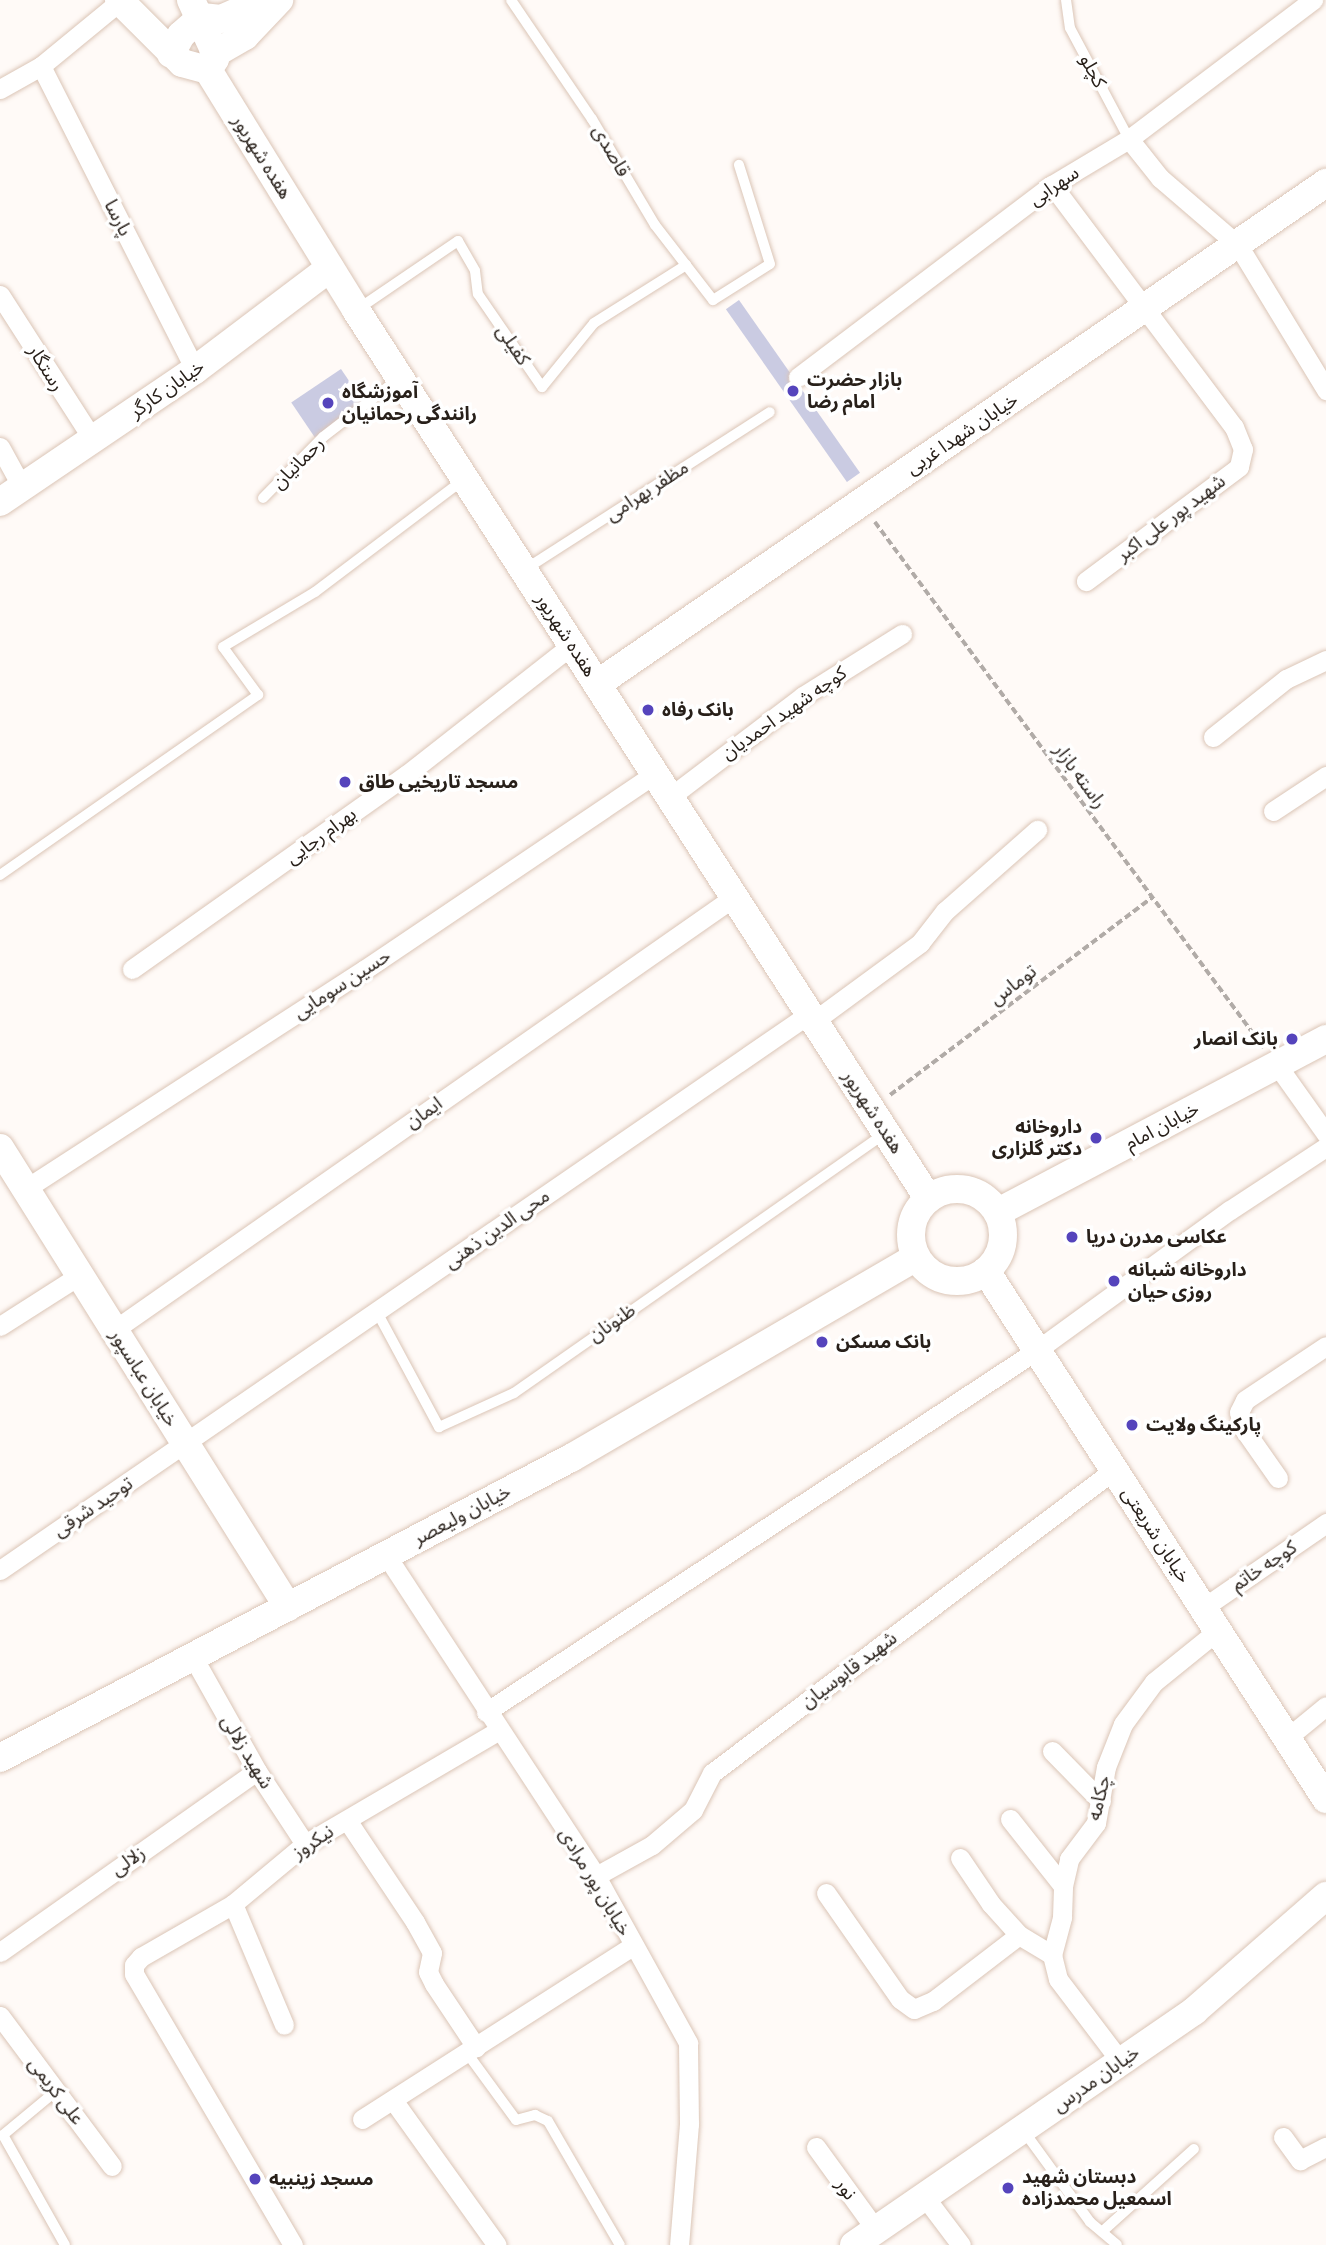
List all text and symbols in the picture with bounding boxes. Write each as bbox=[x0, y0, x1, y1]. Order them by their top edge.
street label: کچلو bbox=[1075, 50, 1111, 92]
street label: هفده شهریور bbox=[227, 111, 297, 203]
street label: قاصدی bbox=[587, 121, 635, 181]
street label: سهرابی bbox=[1025, 161, 1083, 211]
street label: پارسا bbox=[99, 196, 137, 240]
street label: کفیلی bbox=[491, 320, 535, 370]
street label: رستگار bbox=[23, 341, 69, 395]
street label: خیابان کارگر bbox=[125, 355, 209, 423]
place label: بازار حضرت امام رضا bbox=[807, 369, 902, 413]
place label: آموزشگاه رانندگی رحمانیان bbox=[342, 381, 477, 425]
marker: بازار حضرت امام رضا bbox=[785, 383, 801, 399]
street label: خیابان شهدا غربی bbox=[902, 388, 1022, 480]
marker: آموزشگاه رانندگی رحمانیان bbox=[320, 395, 336, 411]
street label: رحمانیان bbox=[267, 432, 329, 494]
street label: مظفر بهرامی bbox=[601, 456, 693, 526]
street label: شهید پور علی اکبر bbox=[1112, 470, 1230, 566]
street label: هفده شهریور bbox=[531, 589, 601, 681]
street label: کوچه شهید احمدیان bbox=[717, 661, 851, 765]
place label: بانک رفاه bbox=[662, 699, 734, 721]
marker: بانک رفاه bbox=[640, 702, 656, 718]
street label: راسته بازار bbox=[1049, 739, 1111, 813]
place label: مسجد تاریخیی طاق bbox=[359, 771, 518, 793]
marker: مسجد تاریخیی طاق bbox=[337, 774, 353, 790]
street label: بهرام رجایی bbox=[281, 803, 361, 869]
street label: حسین سومایی bbox=[289, 944, 395, 1024]
street label: توماس bbox=[985, 960, 1041, 1010]
place label: بانک انصار bbox=[1194, 1028, 1278, 1050]
marker: بانک انصار bbox=[1284, 1031, 1300, 1047]
street label: هفده شهریور bbox=[838, 1066, 908, 1158]
street label: ایمان bbox=[401, 1092, 447, 1134]
street label: خیابان امام bbox=[1121, 1097, 1203, 1155]
place label: داروخانه دکتر گلزاری bbox=[992, 1116, 1082, 1160]
marker: داروخانه دکتر گلزاری bbox=[1088, 1130, 1104, 1146]
street label: محی الدین ذهنی bbox=[440, 1184, 554, 1274]
place label: عکاسی مدرن دریا bbox=[1086, 1226, 1227, 1248]
marker: عکاسی مدرن دریا bbox=[1064, 1229, 1080, 1245]
place label: داروخانه شبانه روزی حیان bbox=[1128, 1259, 1247, 1303]
marker: داروخانه شبانه روزی حیان bbox=[1106, 1273, 1122, 1289]
street label: ظنونان bbox=[584, 1299, 640, 1347]
street label: خیابان عباسپور bbox=[105, 1325, 183, 1431]
place label: بانک مسکن bbox=[836, 1331, 931, 1353]
marker: بانک مسکن bbox=[814, 1334, 830, 1350]
place label: پارکینگ ولایت bbox=[1146, 1414, 1261, 1436]
marker: پارکینگ ولایت bbox=[1124, 1417, 1140, 1433]
street label: توحید شرقی bbox=[49, 1472, 137, 1542]
street label: خیابان ولیعصر bbox=[409, 1480, 515, 1550]
street label: خیابان شریعتی bbox=[1117, 1483, 1195, 1587]
street label: کوچه خاتم bbox=[1227, 1536, 1301, 1596]
street label: شهید قابوسیان bbox=[797, 1627, 901, 1713]
street label: شهید زلالی bbox=[216, 1711, 278, 1793]
street label: چکامه bbox=[1083, 1773, 1115, 1823]
street label: نیکروز bbox=[288, 1820, 338, 1864]
street label: خیابان پور مرادی bbox=[554, 1824, 636, 1940]
street label: زلالی bbox=[107, 1841, 149, 1881]
street label: خیابان مدرس bbox=[1048, 2041, 1144, 2117]
street label: علی کریمی bbox=[23, 2053, 89, 2129]
place label: دبستان شهید اسمعیل محمدزاده bbox=[1022, 2166, 1172, 2210]
place label: مسجد زینبیه bbox=[269, 2168, 373, 2190]
marker: مسجد زینبیه bbox=[247, 2171, 263, 2187]
street label: نور bbox=[831, 2174, 861, 2204]
marker: دبستان شهید اسمعیل محمدزاده bbox=[1000, 2180, 1016, 2196]

